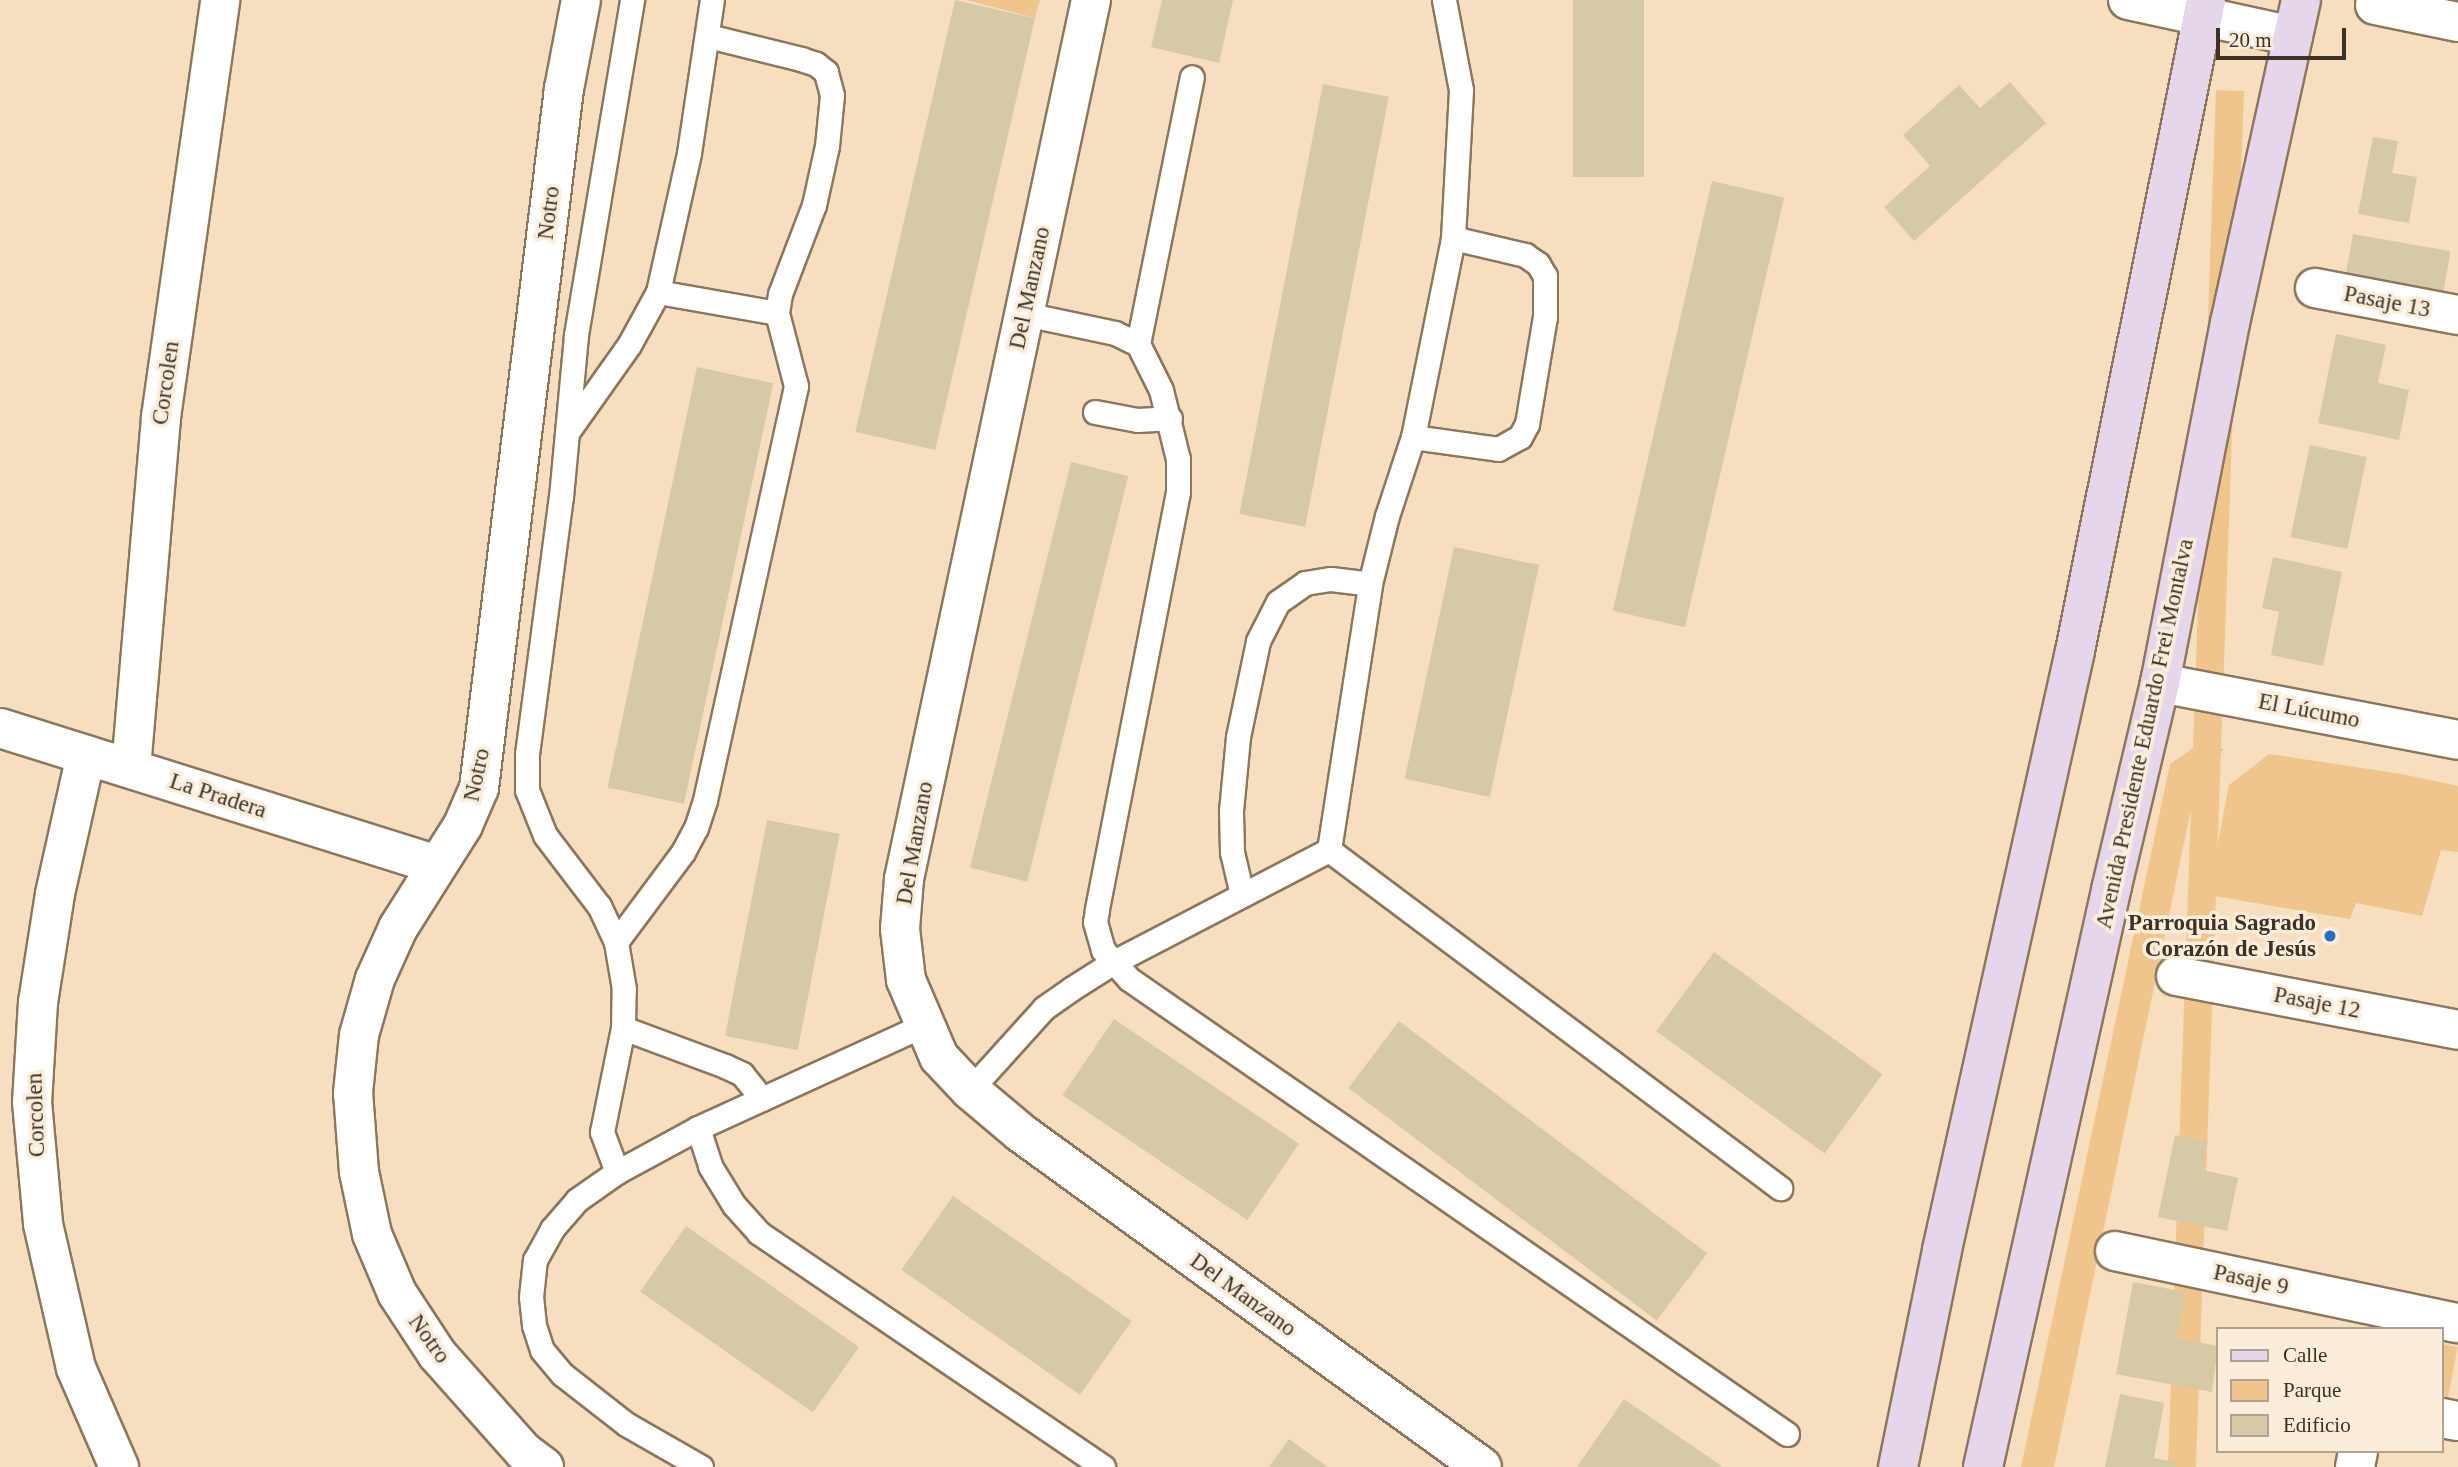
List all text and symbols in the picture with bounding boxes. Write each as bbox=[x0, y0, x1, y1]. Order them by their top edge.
scale bar bbox=[2220, 14, 2350, 58]
text: 20 m bbox=[2229, 28, 2272, 52]
street label: Notro bbox=[532, 185, 566, 241]
street label: Del Manzano bbox=[1004, 224, 1056, 352]
street label: Pasaje 13 bbox=[2341, 280, 2433, 324]
street label: Corcolen bbox=[146, 339, 186, 427]
street label: Avenida Presidente Eduardo Frei Montalva bbox=[2090, 536, 2200, 932]
street label: El Lúcumo bbox=[2256, 688, 2362, 734]
street label: Notro bbox=[458, 746, 496, 804]
street label: La Pradera bbox=[166, 767, 270, 825]
street label: Del Manzano bbox=[891, 779, 939, 907]
place label: Parroquia Sagrado Corazón de Jesús bbox=[2128, 909, 2316, 963]
marker: Parroquia Sagrado Corazón de Jesús bbox=[2322, 928, 2338, 944]
street label: Pasaje 12 bbox=[2271, 981, 2363, 1025]
street label: Corcolen bbox=[21, 1072, 51, 1158]
street label: Del Manzano bbox=[1185, 1247, 1301, 1343]
street label: Pasaje 9 bbox=[2211, 1259, 2291, 1301]
street label: Notro bbox=[402, 1309, 456, 1369]
legend bbox=[2216, 1327, 2444, 1453]
text: Calle bbox=[2283, 1343, 2327, 1367]
text: Parque bbox=[2283, 1378, 2341, 1402]
text: Edificio bbox=[2283, 1413, 2351, 1437]

